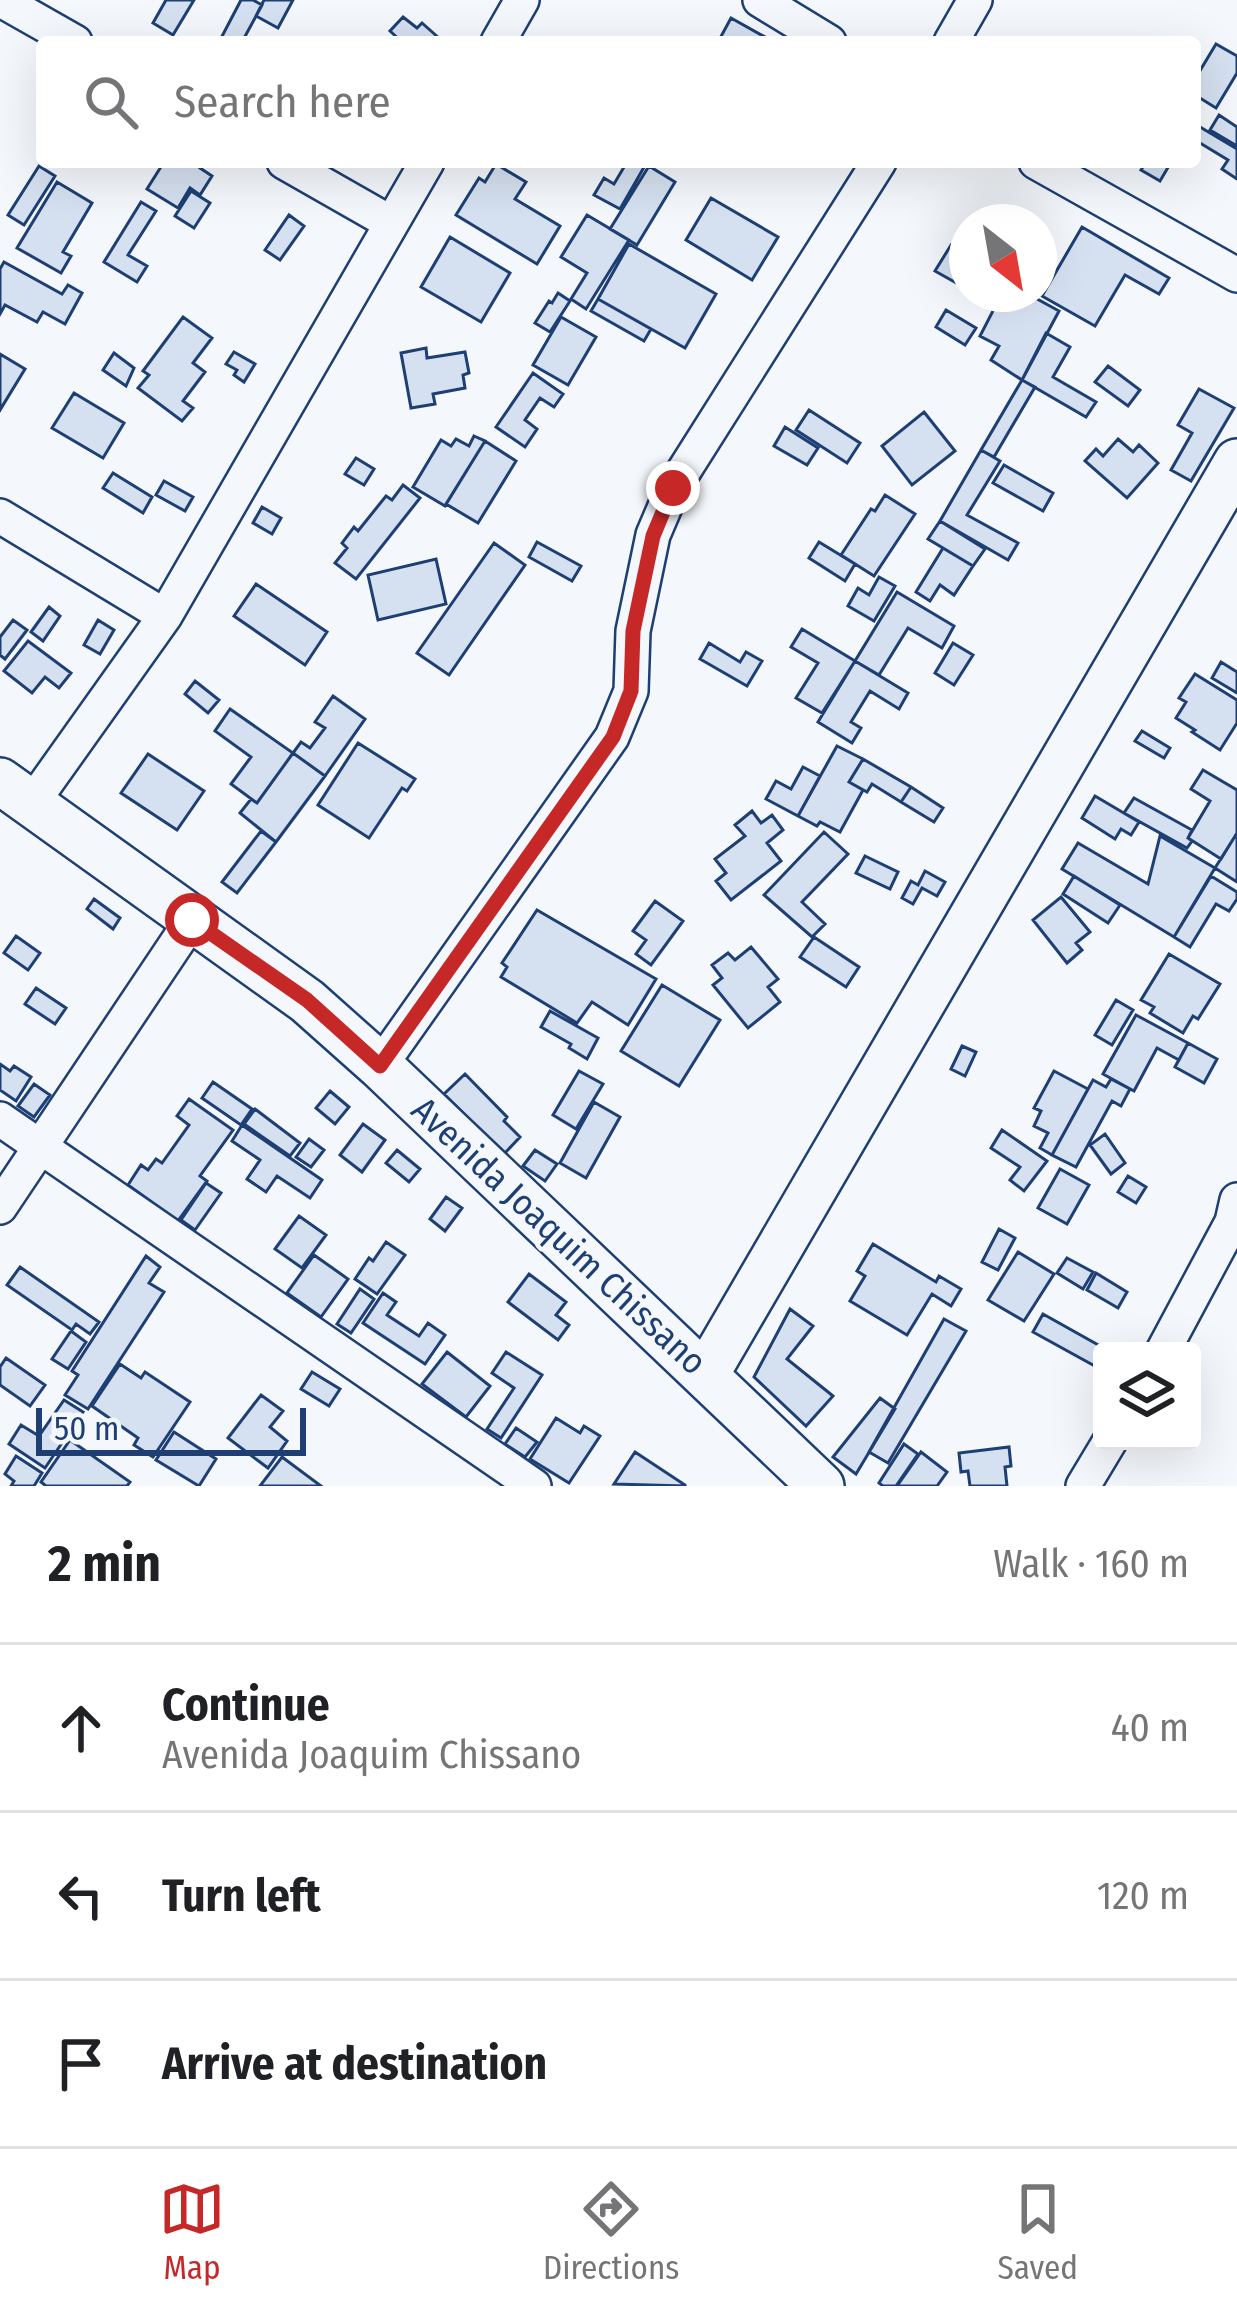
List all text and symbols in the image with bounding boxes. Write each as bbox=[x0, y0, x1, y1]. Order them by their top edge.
search box bbox=[36, 36, 1201, 168]
icon: search bbox=[78, 69, 144, 135]
text: Search here bbox=[174, 75, 391, 129]
north arrow bbox=[949, 204, 1057, 312]
route end bbox=[646, 461, 700, 515]
route start bbox=[165, 893, 219, 947]
street label: Avenida Joaquim Chissano bbox=[402, 1088, 716, 1384]
map controls bbox=[1093, 1342, 1201, 1450]
button: layers bbox=[1093, 1342, 1201, 1450]
scale bar bbox=[36, 1402, 306, 1455]
text: 50 m bbox=[54, 1409, 119, 1449]
text: 2 min bbox=[48, 1533, 161, 1595]
text: Walk · 160 m bbox=[993, 1541, 1189, 1587]
text: Continue bbox=[162, 1678, 330, 1732]
icon: ahead bbox=[48, 1695, 114, 1761]
text: 40 m bbox=[1111, 1705, 1189, 1751]
text: Avenida Joaquim Chissano bbox=[162, 1732, 581, 1778]
icon: left bbox=[48, 1863, 114, 1929]
text: Turn left bbox=[162, 1869, 321, 1923]
text: 120 m bbox=[1097, 1873, 1189, 1919]
icon: arrive bbox=[48, 2031, 114, 2097]
text: Arrive at destination bbox=[162, 2037, 547, 2091]
tab: Map bbox=[159, 2176, 225, 2288]
tab: Directions bbox=[543, 2176, 679, 2288]
tab: Saved bbox=[997, 2176, 1078, 2288]

